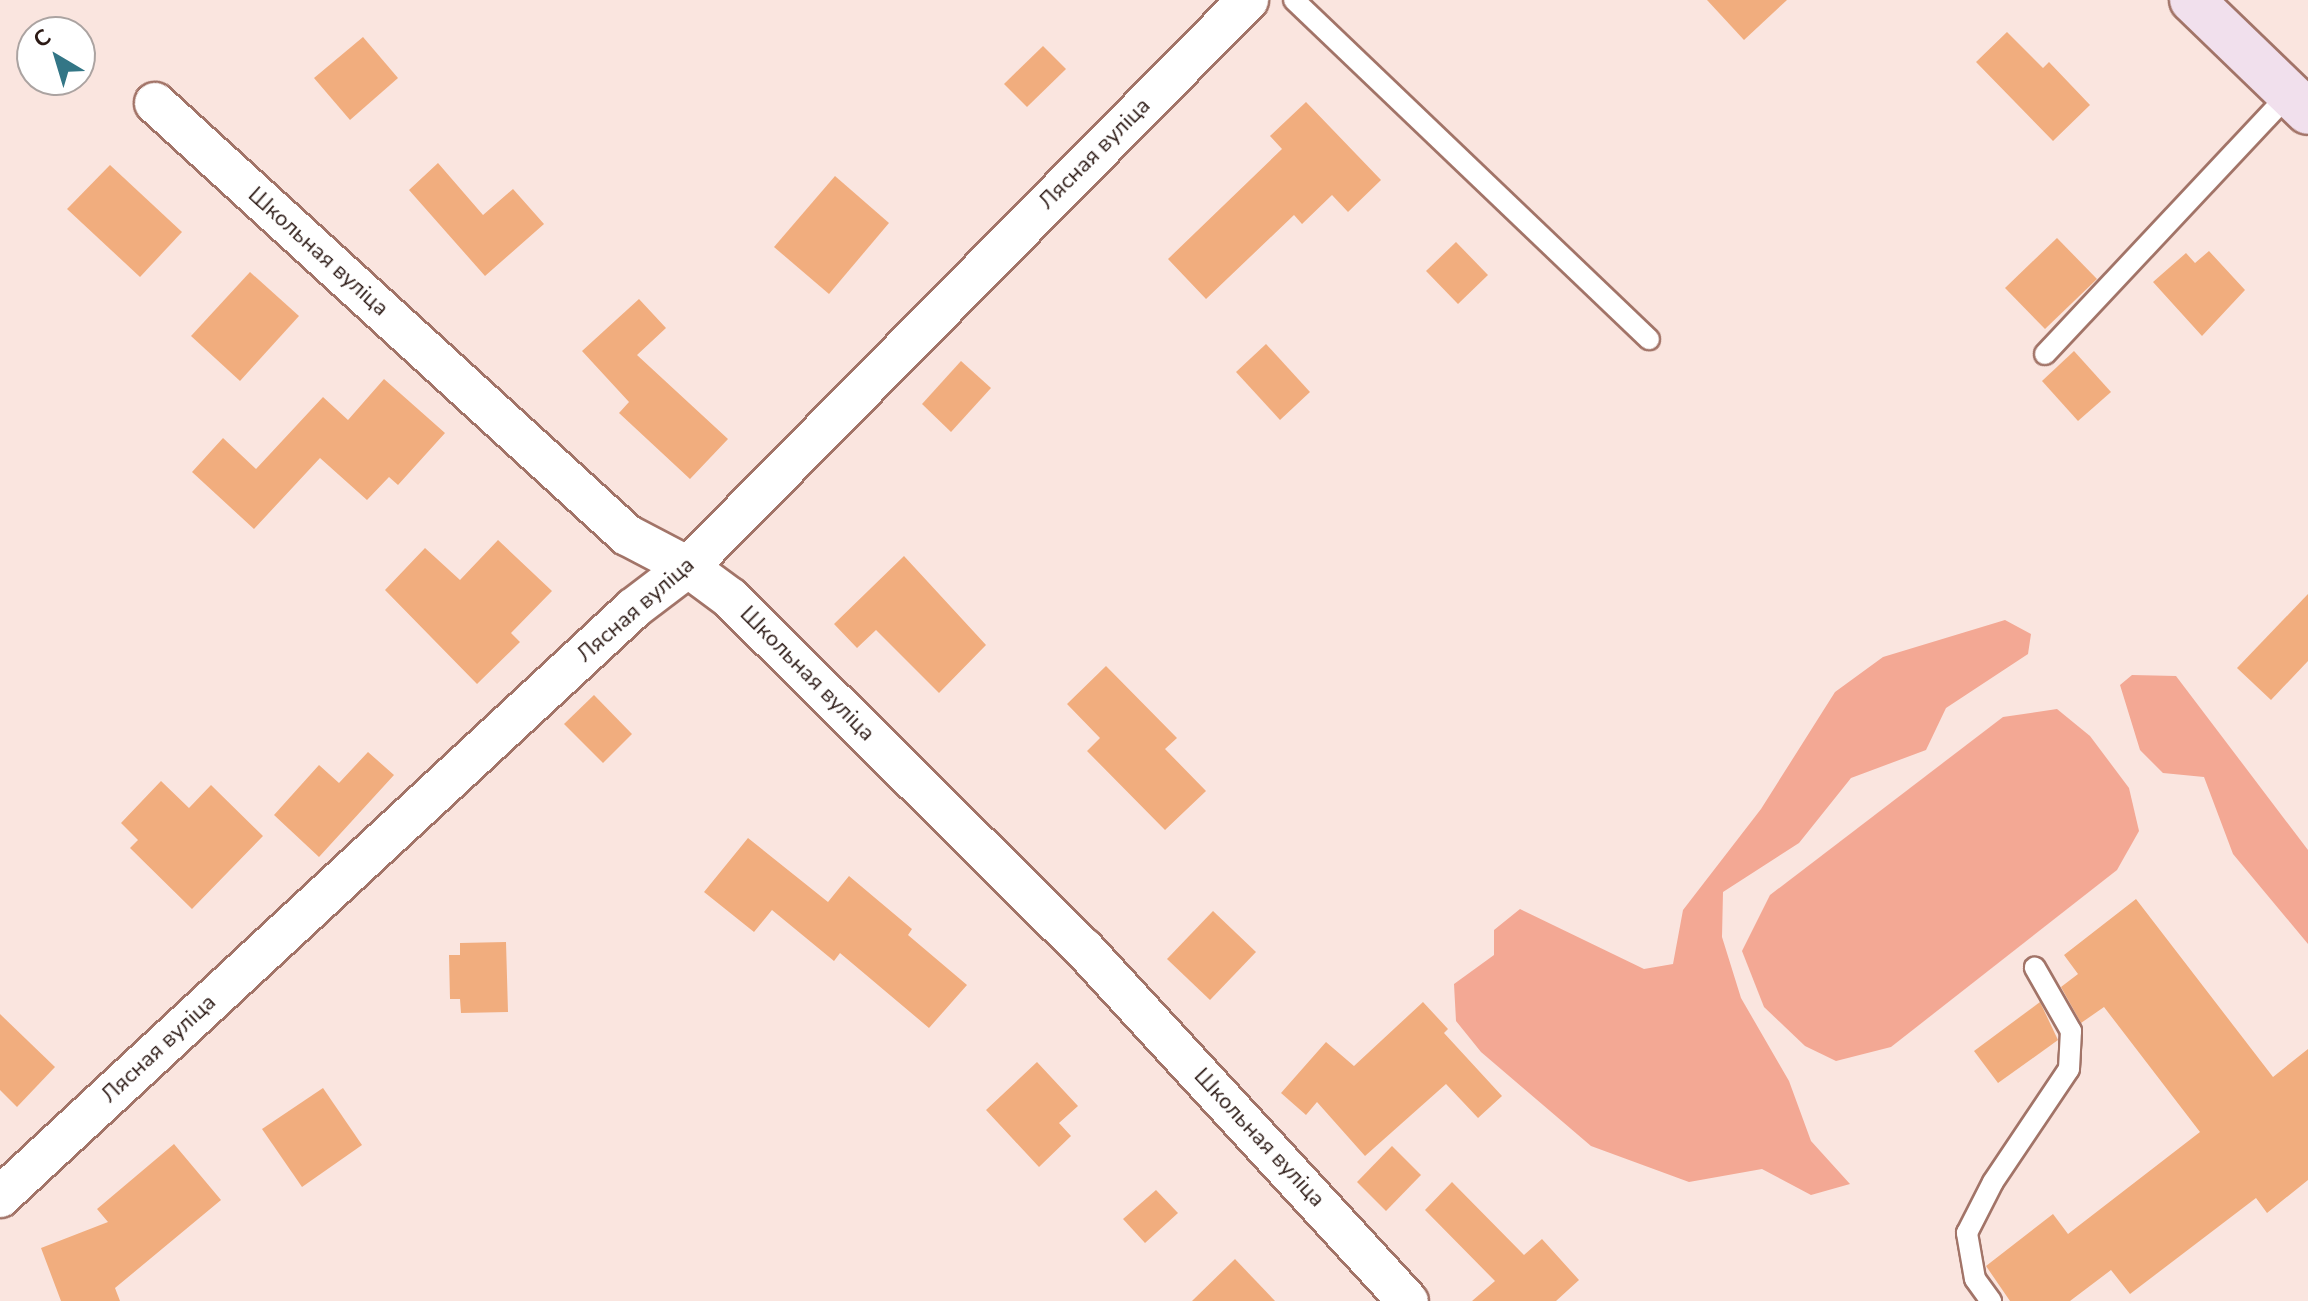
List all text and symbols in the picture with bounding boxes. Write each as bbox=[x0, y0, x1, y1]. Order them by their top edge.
north arrow bbox=[16, 16, 96, 96]
text: С bbox=[27, 22, 58, 55]
street label: Лясная вуліца bbox=[1034, 93, 1156, 215]
street label: Школьная вуліца bbox=[242, 182, 394, 322]
street label: Лясная вуліца bbox=[572, 552, 700, 668]
street label: Школьная вуліца bbox=[734, 601, 880, 747]
street label: Лясная вуліца bbox=[96, 989, 222, 1109]
street label: Школьная вуліца bbox=[1188, 1063, 1330, 1213]

